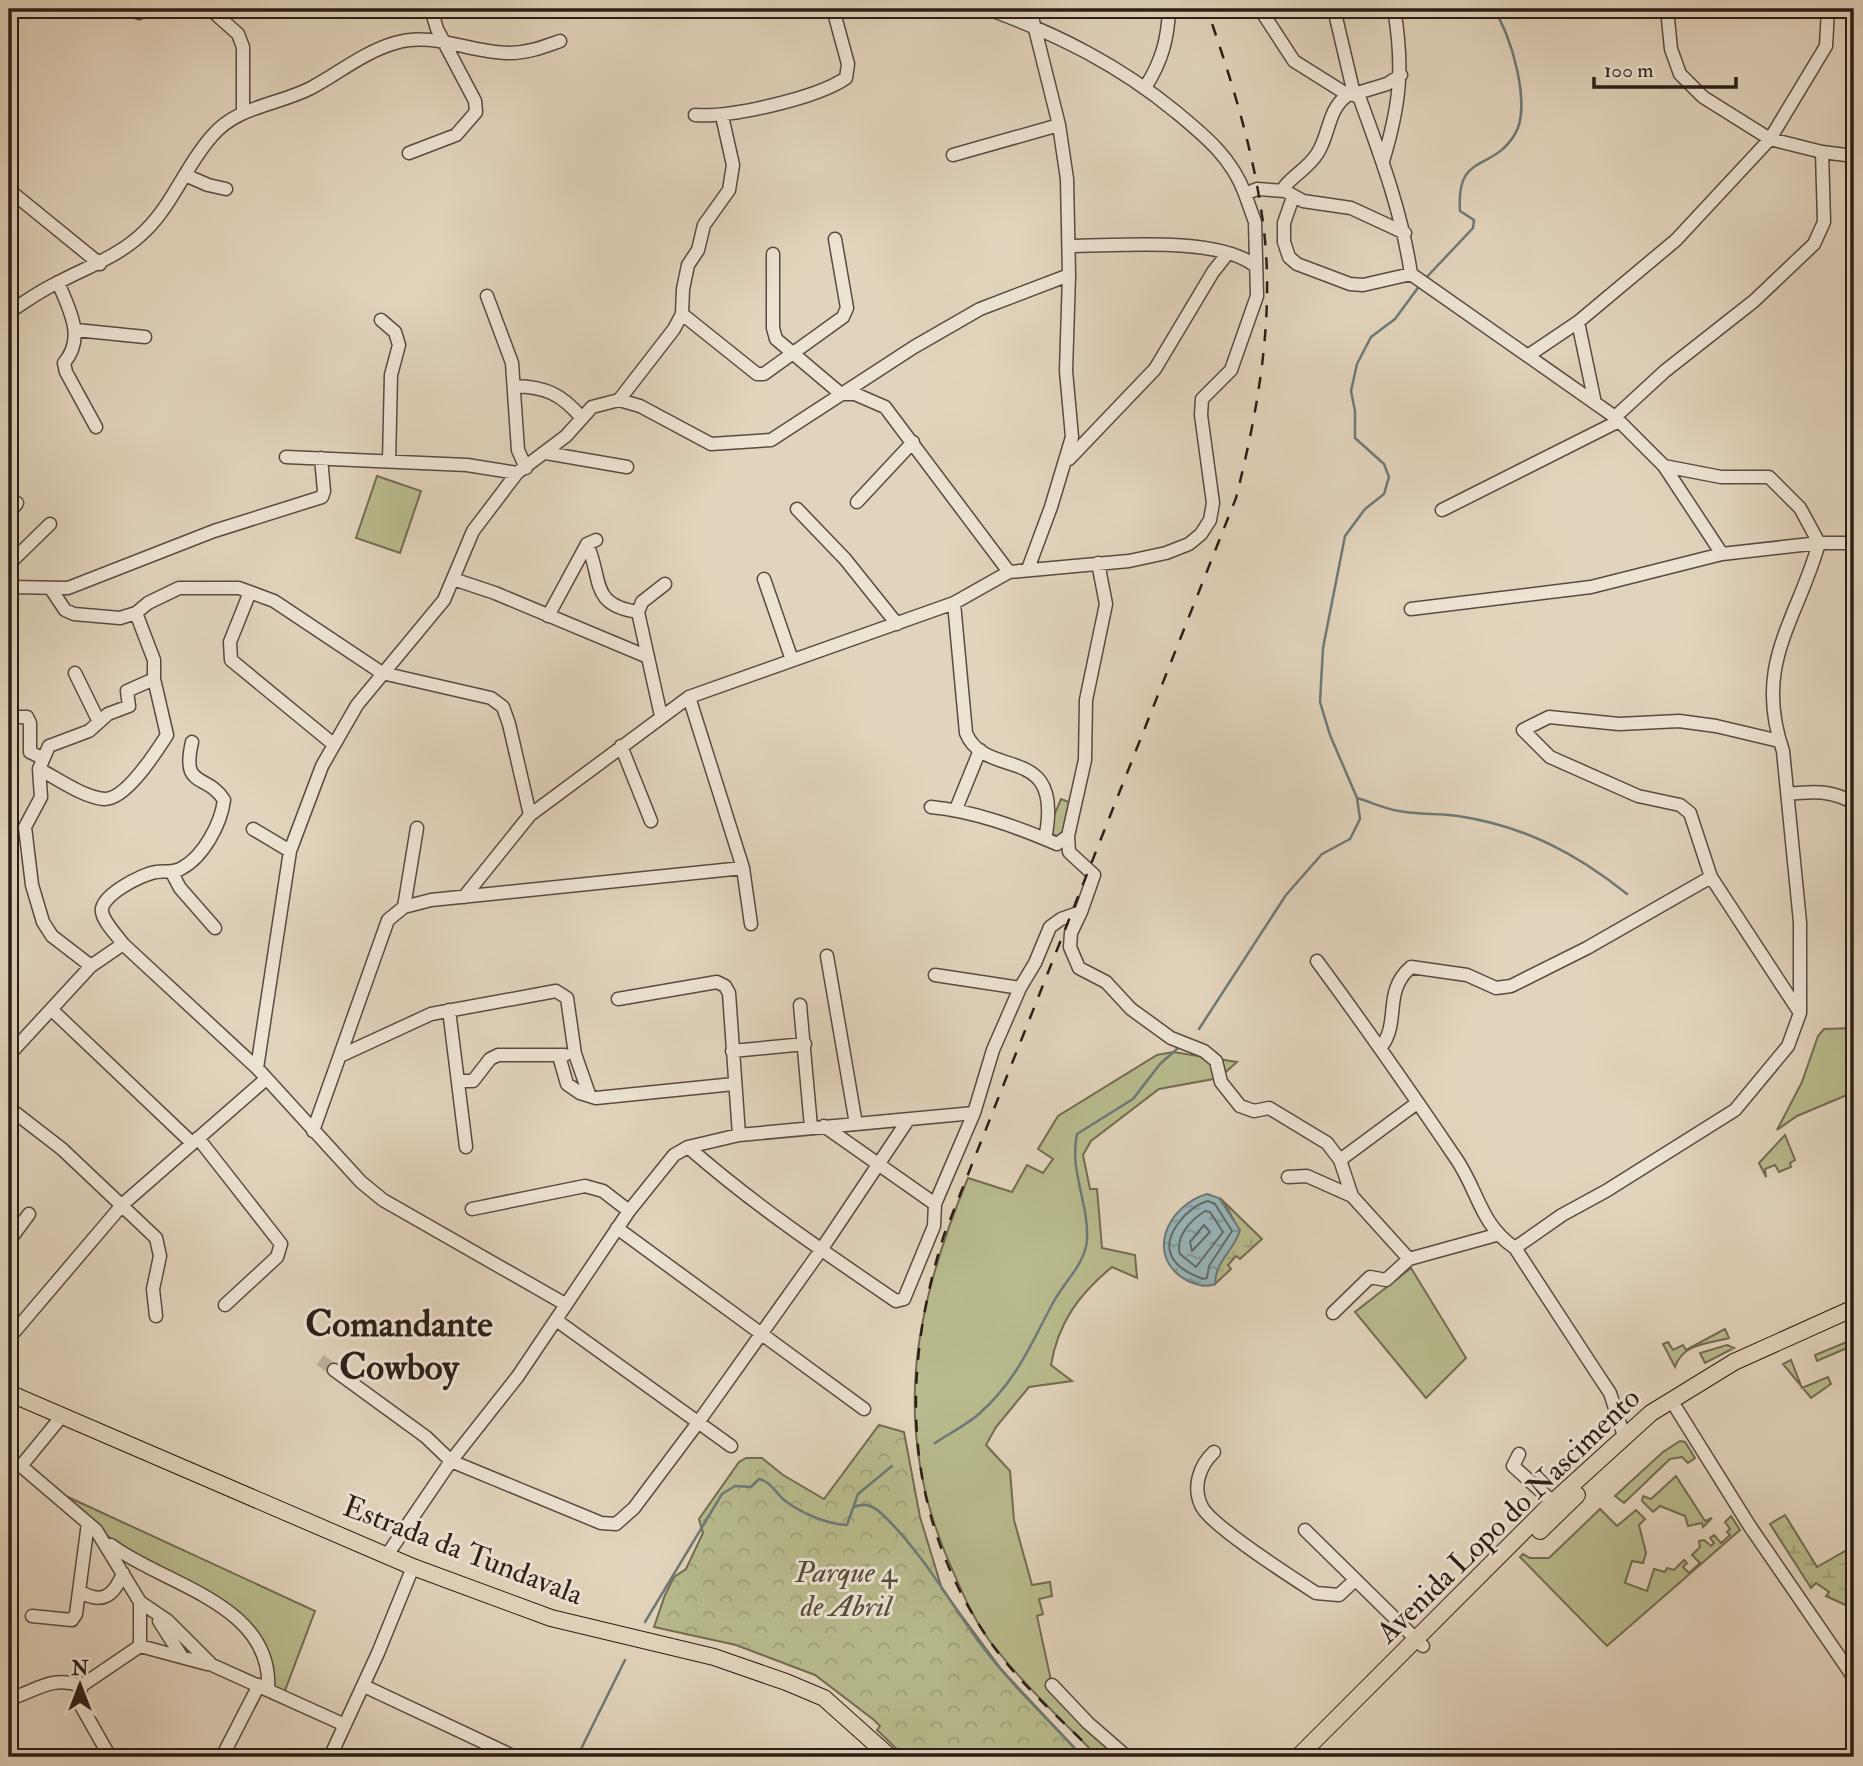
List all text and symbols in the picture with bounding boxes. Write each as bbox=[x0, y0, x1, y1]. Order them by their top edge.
scale bar bbox=[1594, 46, 1735, 90]
text: 100 m bbox=[1604, 57, 1654, 84]
district label: Comandante Cowboy bbox=[305, 1301, 493, 1391]
street label: Avenida Lopo do Nascimento bbox=[1368, 1380, 1648, 1652]
street label: Estrada da Tundavala bbox=[338, 1488, 589, 1613]
park label: Parque 4 de Abril bbox=[794, 1554, 899, 1625]
north arrow bbox=[46, 1650, 116, 1720]
text: N bbox=[70, 1657, 89, 1681]

